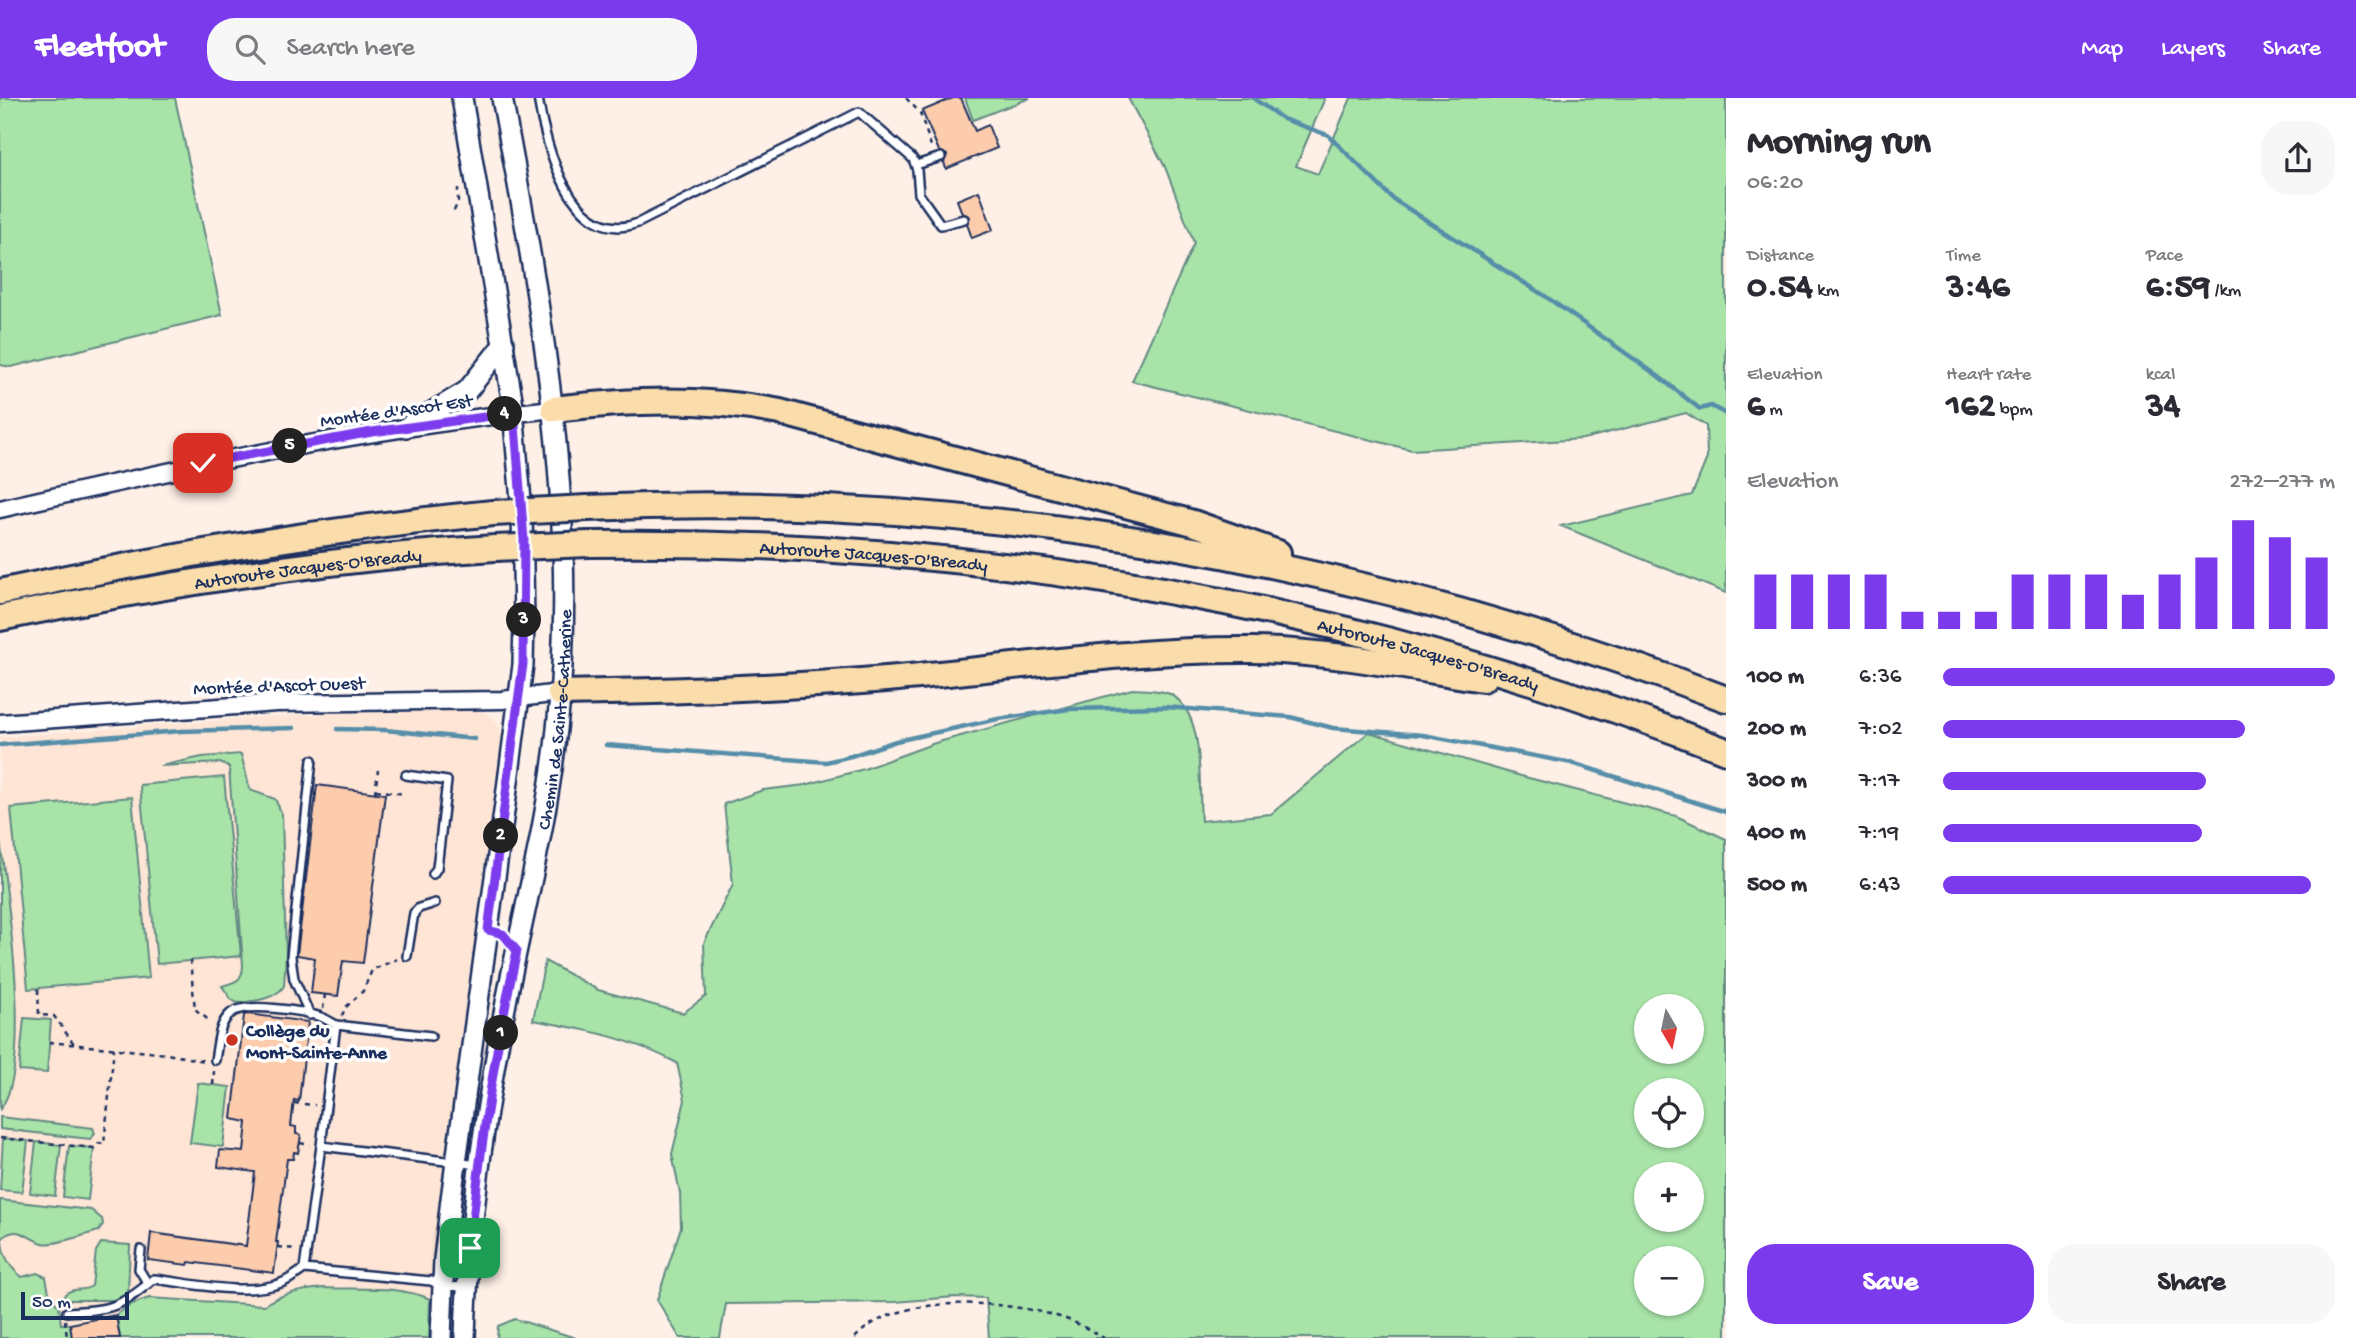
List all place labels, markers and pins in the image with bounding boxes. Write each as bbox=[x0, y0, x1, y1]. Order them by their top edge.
pin: 4 bbox=[488, 396, 522, 432]
pin: 5 bbox=[272, 428, 308, 464]
pin bbox=[173, 433, 233, 493]
pin: 3 bbox=[506, 602, 542, 638]
pin: 2 bbox=[484, 818, 518, 854]
pin: 1 bbox=[484, 1016, 518, 1051]
place label: Collège du Mont-Sainte-Anne bbox=[245, 1021, 388, 1066]
marker: Collège du Mont-Sainte-Anne bbox=[224, 1032, 240, 1048]
pin bbox=[440, 1218, 500, 1278]

